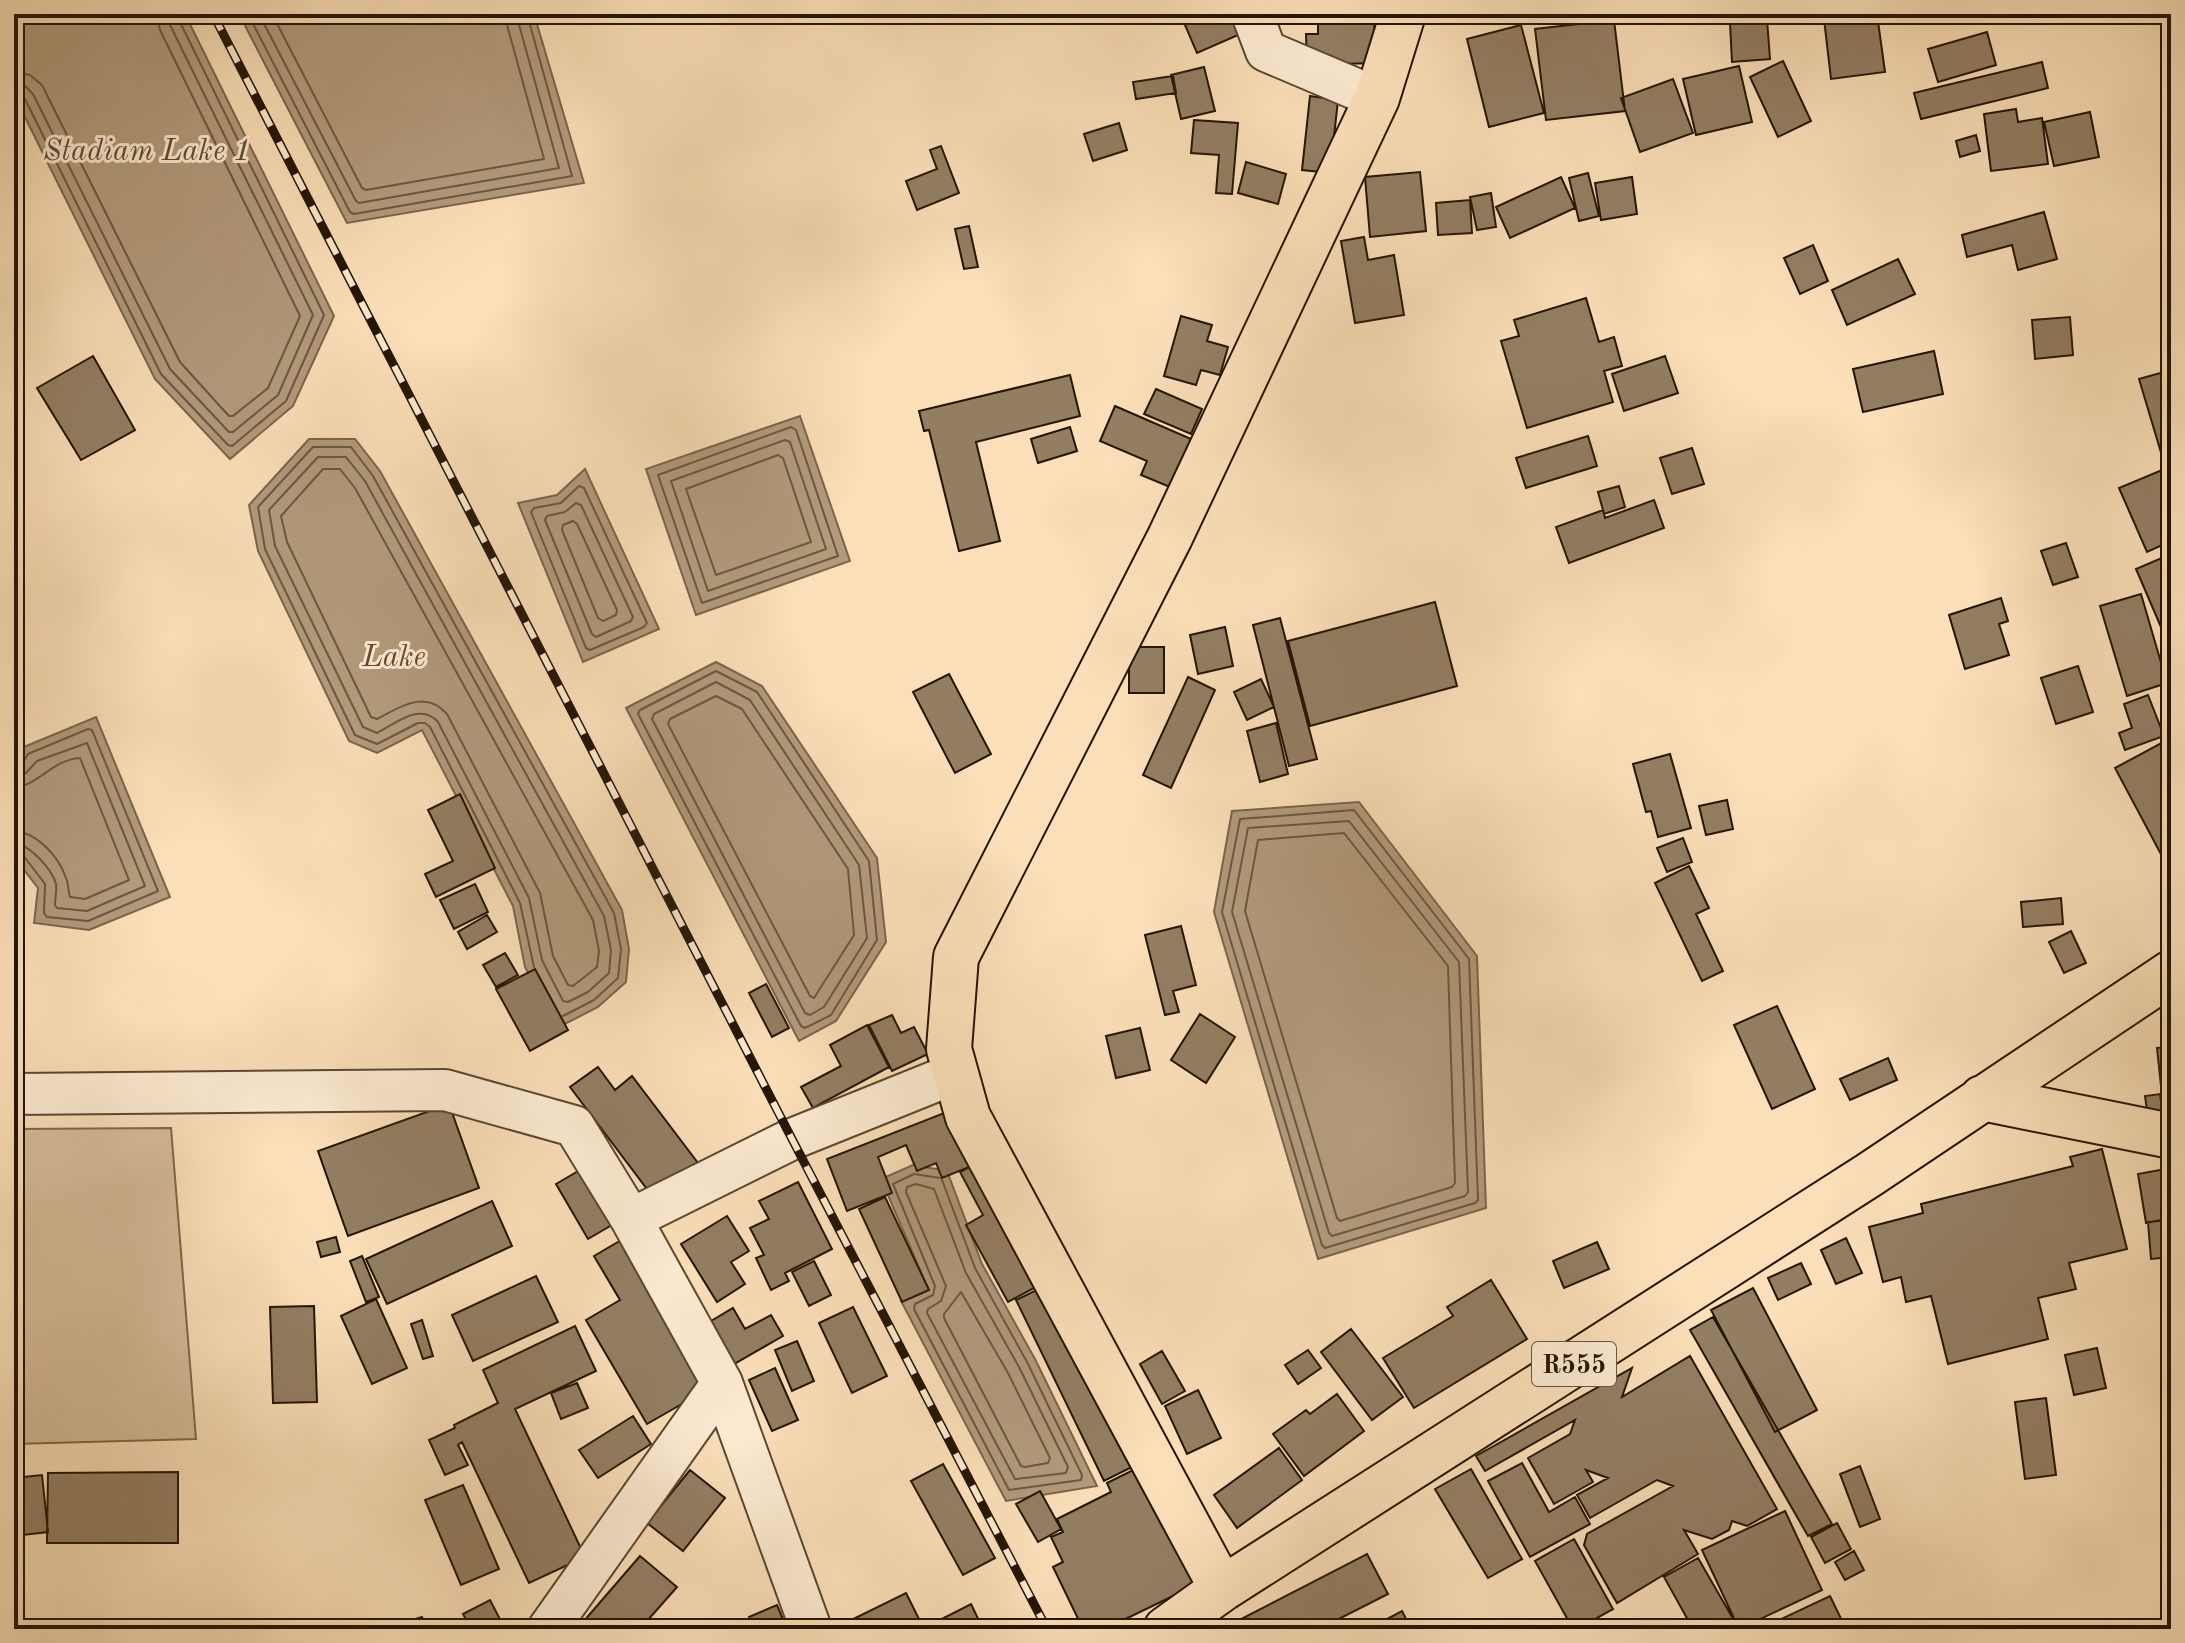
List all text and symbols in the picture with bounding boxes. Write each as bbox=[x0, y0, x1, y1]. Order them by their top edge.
water label: Stadiam Lake 1 bbox=[43, 137, 251, 167]
water label: Lake bbox=[361, 643, 426, 673]
road number: R555 bbox=[1532, 1342, 1616, 1386]

